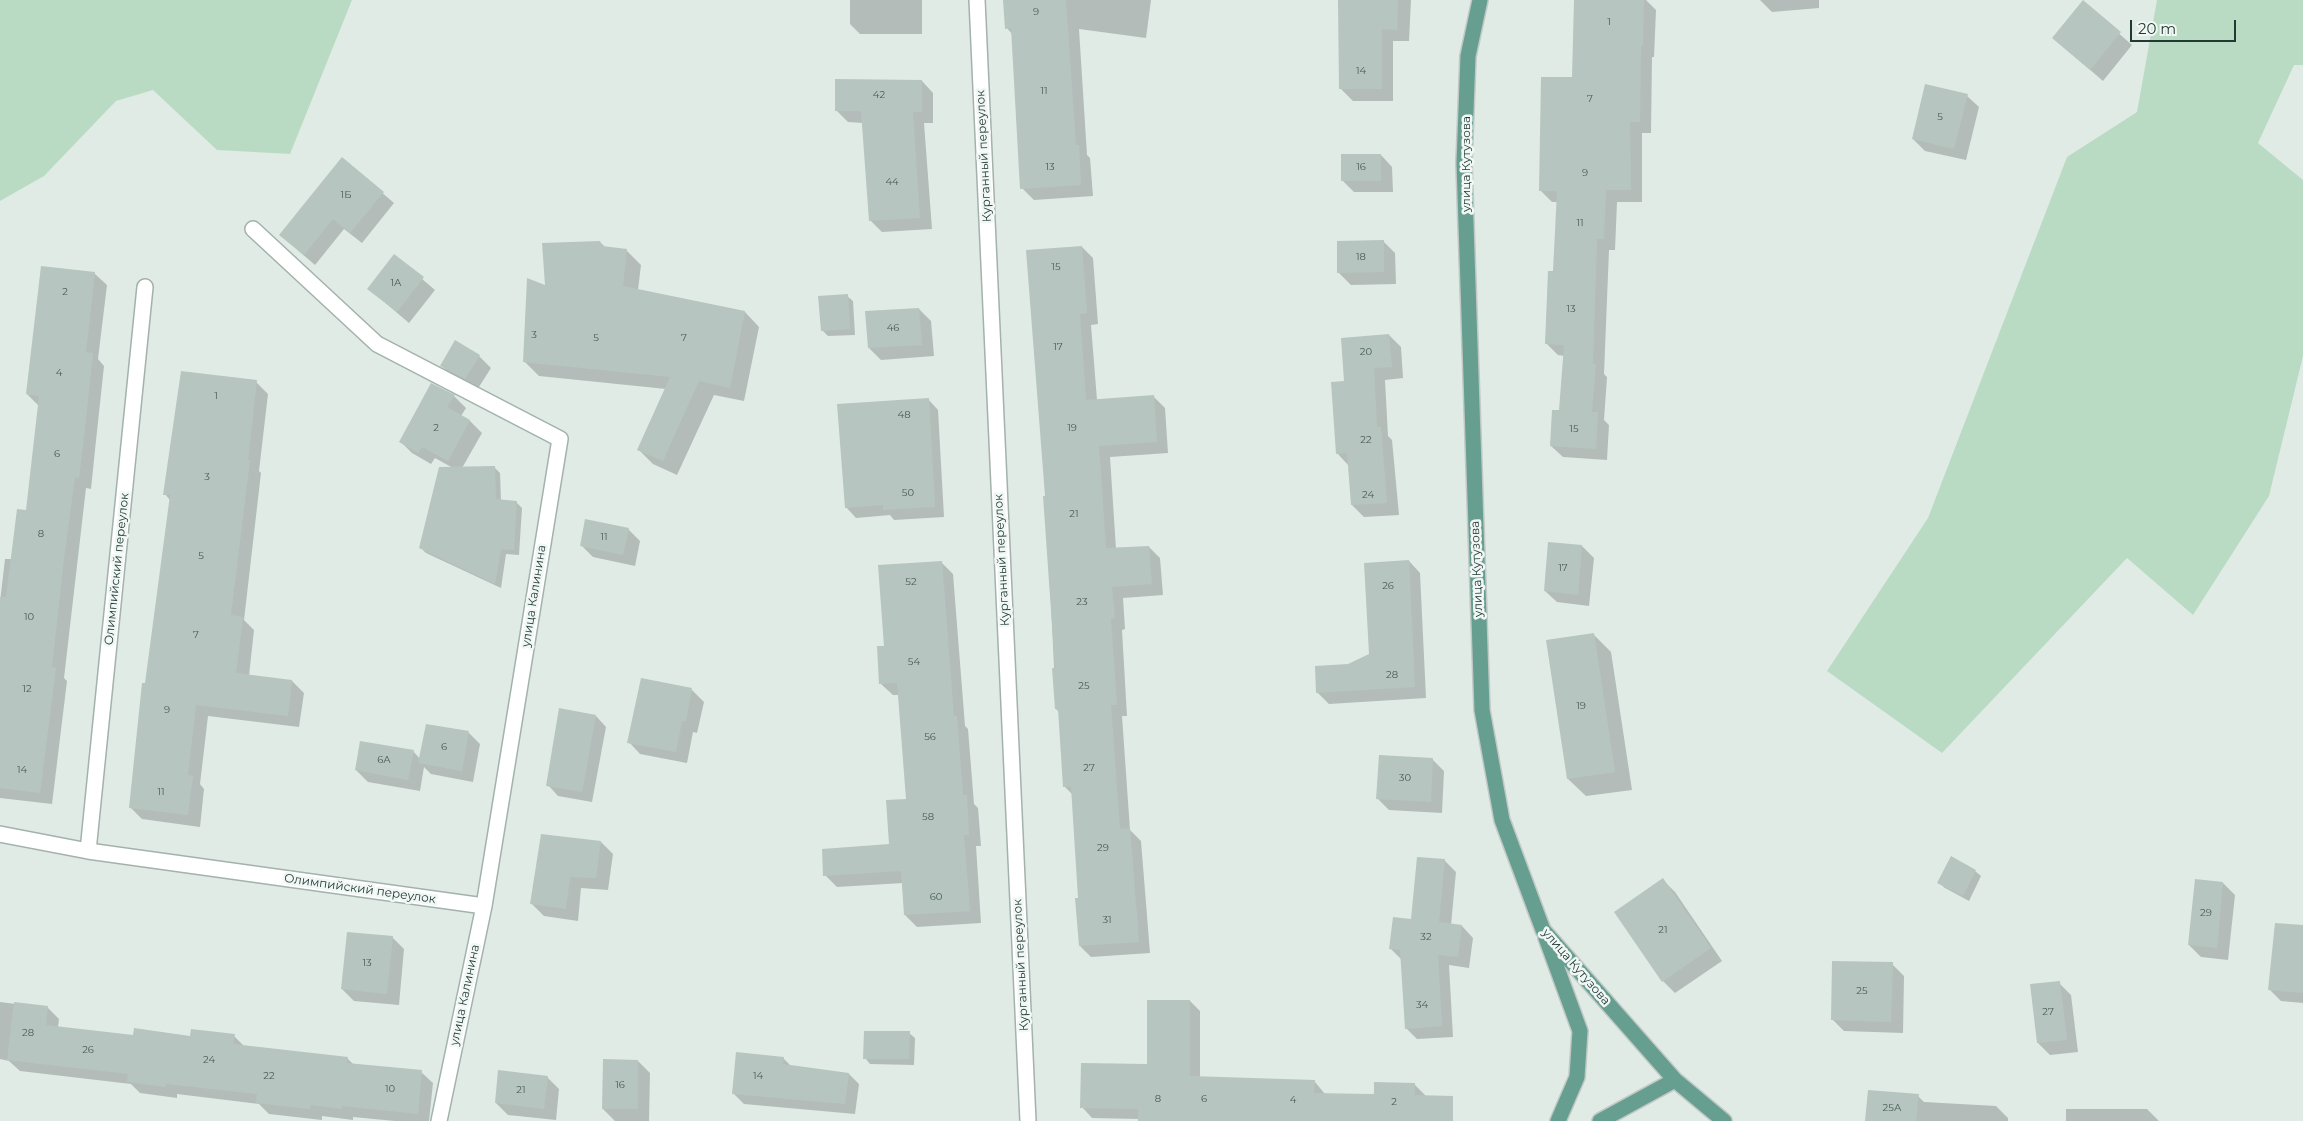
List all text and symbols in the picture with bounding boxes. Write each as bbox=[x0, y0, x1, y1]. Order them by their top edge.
house number: 9 bbox=[1033, 6, 1039, 18]
scale bar bbox=[2133, 10, 2239, 42]
house number: 1 bbox=[1607, 16, 1611, 28]
text: 20 m bbox=[2138, 19, 2176, 38]
house number: 14 bbox=[1356, 65, 1366, 77]
house number: 11 bbox=[1040, 85, 1048, 97]
house number: 42 bbox=[873, 89, 885, 101]
street label: Курганный переулок bbox=[973, 90, 995, 222]
house number: 7 bbox=[1587, 93, 1593, 105]
house number: 5 bbox=[1937, 111, 1943, 123]
street label: улица Кутузова bbox=[1459, 116, 1473, 212]
house number: 13 bbox=[1045, 161, 1055, 173]
house number: 16 bbox=[1356, 161, 1366, 173]
house number: 9 bbox=[1582, 167, 1588, 179]
house number: 44 bbox=[885, 176, 899, 188]
house number: 1Б bbox=[341, 189, 351, 201]
house number: 11 bbox=[1576, 217, 1584, 229]
house number: 18 bbox=[1356, 251, 1366, 263]
house number: 15 bbox=[1051, 261, 1061, 273]
house number: 1А bbox=[390, 277, 402, 289]
house number: 2 bbox=[62, 286, 68, 298]
house number: 13 bbox=[1566, 303, 1576, 315]
house number: 46 bbox=[887, 322, 899, 334]
house number: 3 bbox=[531, 329, 537, 341]
house number: 5 bbox=[593, 332, 599, 344]
house number: 7 bbox=[681, 332, 687, 344]
house number: 17 bbox=[1053, 341, 1063, 353]
house number: 20 bbox=[1360, 346, 1372, 358]
house number: 4 bbox=[56, 367, 62, 379]
house number: 1 bbox=[214, 390, 218, 402]
house number: 48 bbox=[897, 409, 911, 421]
house number: 2 bbox=[433, 422, 439, 434]
house number: 19 bbox=[1067, 422, 1077, 434]
house number: 15 bbox=[1569, 423, 1579, 435]
house number: 22 bbox=[1360, 434, 1372, 446]
house number: 6 bbox=[54, 448, 60, 460]
house number: 3 bbox=[204, 471, 210, 483]
house number: 50 bbox=[902, 487, 914, 499]
house number: 24 bbox=[1362, 489, 1374, 501]
street label: Олимпийский переулок bbox=[102, 492, 132, 646]
street label: Курганный переулок bbox=[991, 494, 1013, 626]
house number: 21 bbox=[1069, 508, 1079, 520]
street label: улица Кутузова bbox=[1468, 521, 1486, 617]
house number: 8 bbox=[38, 528, 44, 540]
house number: 11 bbox=[600, 531, 608, 543]
street label: улица Калинина bbox=[519, 544, 549, 648]
house number: 5 bbox=[198, 550, 204, 562]
house number: 17 bbox=[1558, 562, 1568, 574]
house number: 52 bbox=[905, 576, 917, 588]
house number: 26 bbox=[1382, 580, 1394, 592]
house number: 23 bbox=[1076, 596, 1088, 608]
house number: 10 bbox=[24, 611, 34, 623]
house number: 7 bbox=[193, 629, 199, 641]
house number: 54 bbox=[908, 656, 920, 668]
house number: 28 bbox=[1386, 669, 1398, 681]
house number: 25 bbox=[1078, 680, 1090, 692]
house number: 12 bbox=[22, 683, 32, 695]
house number: 19 bbox=[1576, 700, 1586, 712]
house number: 9 bbox=[164, 704, 170, 716]
house number: 56 bbox=[924, 731, 936, 743]
house number: 6 bbox=[441, 741, 447, 753]
house number: 6А bbox=[377, 754, 391, 766]
house number: 27 bbox=[1083, 762, 1095, 774]
house number: 14 bbox=[17, 764, 27, 776]
house number: 30 bbox=[1399, 772, 1411, 784]
house number: 11 bbox=[157, 786, 165, 798]
house number: 58 bbox=[922, 811, 934, 823]
house number: 29 bbox=[1097, 842, 1109, 854]
street label: Олимпийский переулок bbox=[283, 871, 437, 907]
house number: 60 bbox=[930, 891, 942, 903]
street label: Курганный переулок bbox=[1010, 899, 1032, 1031]
house number: 29 bbox=[2200, 907, 2212, 919]
house number: 31 bbox=[1102, 914, 1112, 926]
house number: 21 bbox=[1658, 924, 1668, 936]
street label: улица Кутузова bbox=[1539, 926, 1613, 1008]
house number: 32 bbox=[1420, 931, 1432, 943]
street label: улица Калинина bbox=[447, 943, 483, 1047]
house number: 13 bbox=[362, 957, 372, 969]
house number: 25 bbox=[1856, 985, 1868, 997]
house number: 34 bbox=[1416, 999, 1428, 1011]
house number: 27 bbox=[2042, 1006, 2054, 1018]
house number: 28 bbox=[22, 1027, 34, 1039]
house number: 26 bbox=[82, 1044, 94, 1056]
house number: 24 bbox=[203, 1054, 215, 1066]
house number: 22 bbox=[263, 1070, 275, 1082]
house number: 14 bbox=[753, 1070, 763, 1082]
house number: 16 bbox=[615, 1079, 625, 1091]
house number: 10 bbox=[385, 1083, 395, 1095]
house number: 21 bbox=[516, 1084, 526, 1096]
house number: 8 bbox=[1155, 1093, 1161, 1105]
house number: 6 bbox=[1201, 1093, 1207, 1105]
house number: 4 bbox=[1290, 1094, 1296, 1106]
house number: 2 bbox=[1391, 1096, 1397, 1108]
house number: 25А bbox=[1883, 1102, 1901, 1114]

